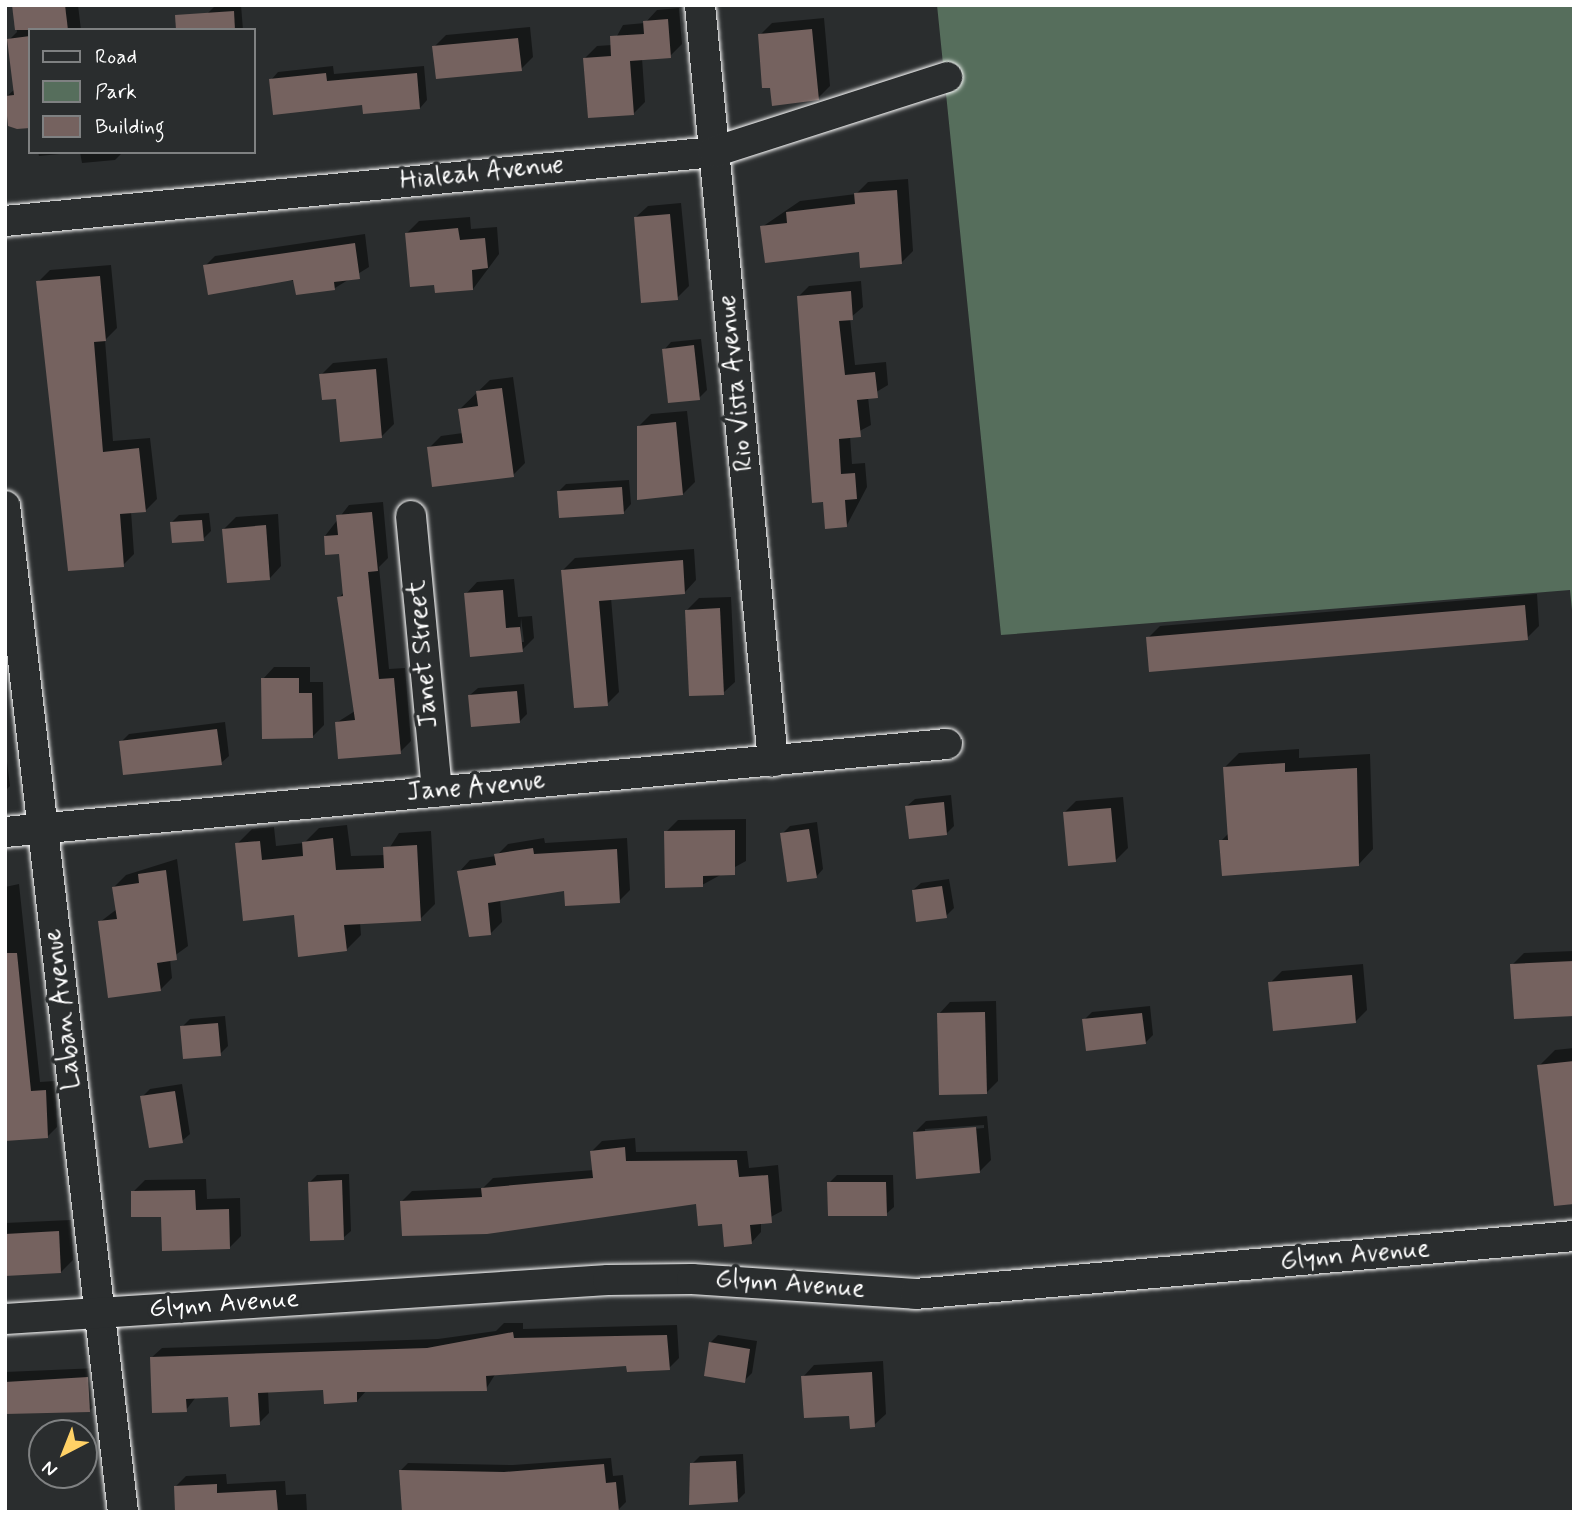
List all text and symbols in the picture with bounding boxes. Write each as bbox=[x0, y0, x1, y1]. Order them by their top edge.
legend bbox=[28, 28, 256, 154]
text: Road bbox=[95, 43, 137, 71]
text: Park bbox=[95, 78, 137, 106]
text: Building bbox=[95, 113, 165, 141]
street label: Hialeah Avenue bbox=[397, 150, 567, 198]
street label: Rio Vista Avenue bbox=[712, 292, 762, 474]
street label: Janet Street bbox=[402, 579, 446, 729]
street label: Jane Avenue bbox=[403, 766, 549, 810]
street label: Laban Avenue bbox=[38, 925, 90, 1093]
street label: Glynn Avenue bbox=[1278, 1234, 1432, 1278]
street label: Glynn Avenue bbox=[713, 1264, 867, 1306]
street label: Glynn Avenue bbox=[147, 1284, 301, 1326]
north arrow bbox=[28, 1419, 98, 1489]
text: N bbox=[37, 1455, 63, 1482]

